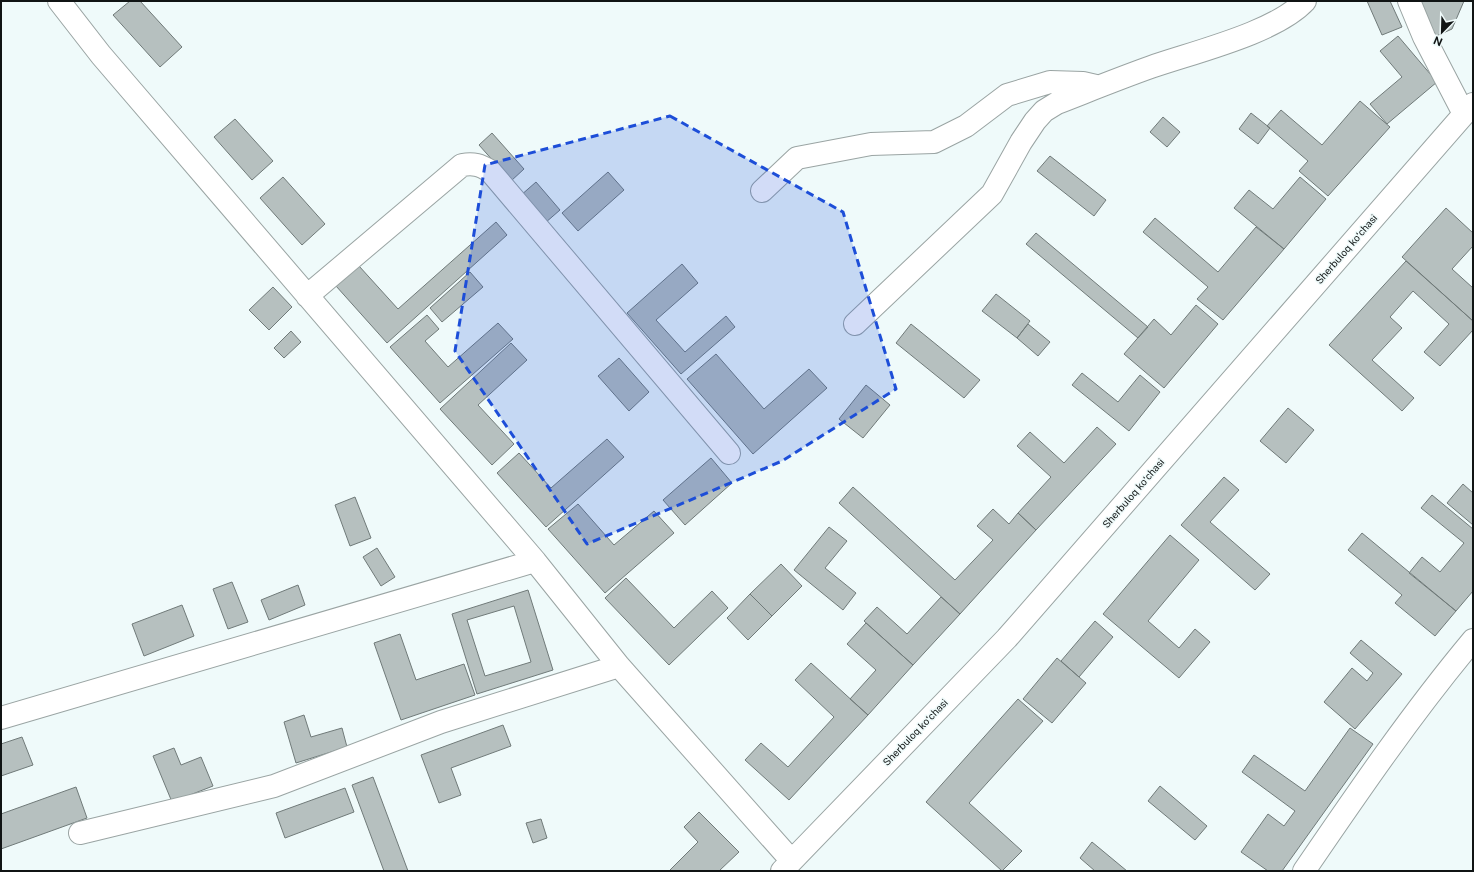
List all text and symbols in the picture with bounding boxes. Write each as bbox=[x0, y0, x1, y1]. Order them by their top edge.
north arrow bbox=[1422, 12, 1462, 52]
text: N bbox=[1432, 34, 1444, 48]
street label: Sherbuloq koʻchasi bbox=[1313, 212, 1379, 286]
street label: Sherbuloq koʻchasi bbox=[1100, 456, 1166, 530]
street label: Sherbuloq koʻchasi bbox=[880, 696, 950, 768]

